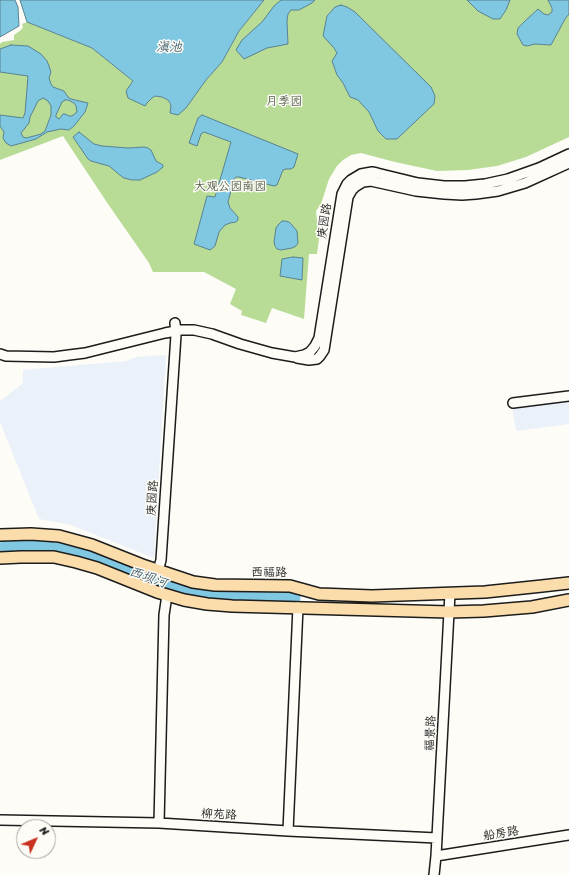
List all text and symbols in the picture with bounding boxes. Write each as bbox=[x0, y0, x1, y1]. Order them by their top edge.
water label: 滇池 bbox=[156, 40, 182, 56]
park label: 月季园 bbox=[266, 95, 302, 109]
park label: 大观公园南园 bbox=[194, 180, 266, 194]
street label: 庚园路 bbox=[315, 202, 335, 240]
street label: 庚园路 bbox=[145, 480, 161, 516]
water label: 西坝河 bbox=[127, 564, 169, 592]
street label: 西福路 bbox=[251, 565, 287, 581]
street label: 福景路 bbox=[423, 715, 439, 751]
street label: 柳苑路 bbox=[201, 807, 237, 823]
north arrow bbox=[16, 819, 56, 859]
text: N bbox=[35, 822, 54, 840]
street label: 船房路 bbox=[482, 824, 520, 844]

